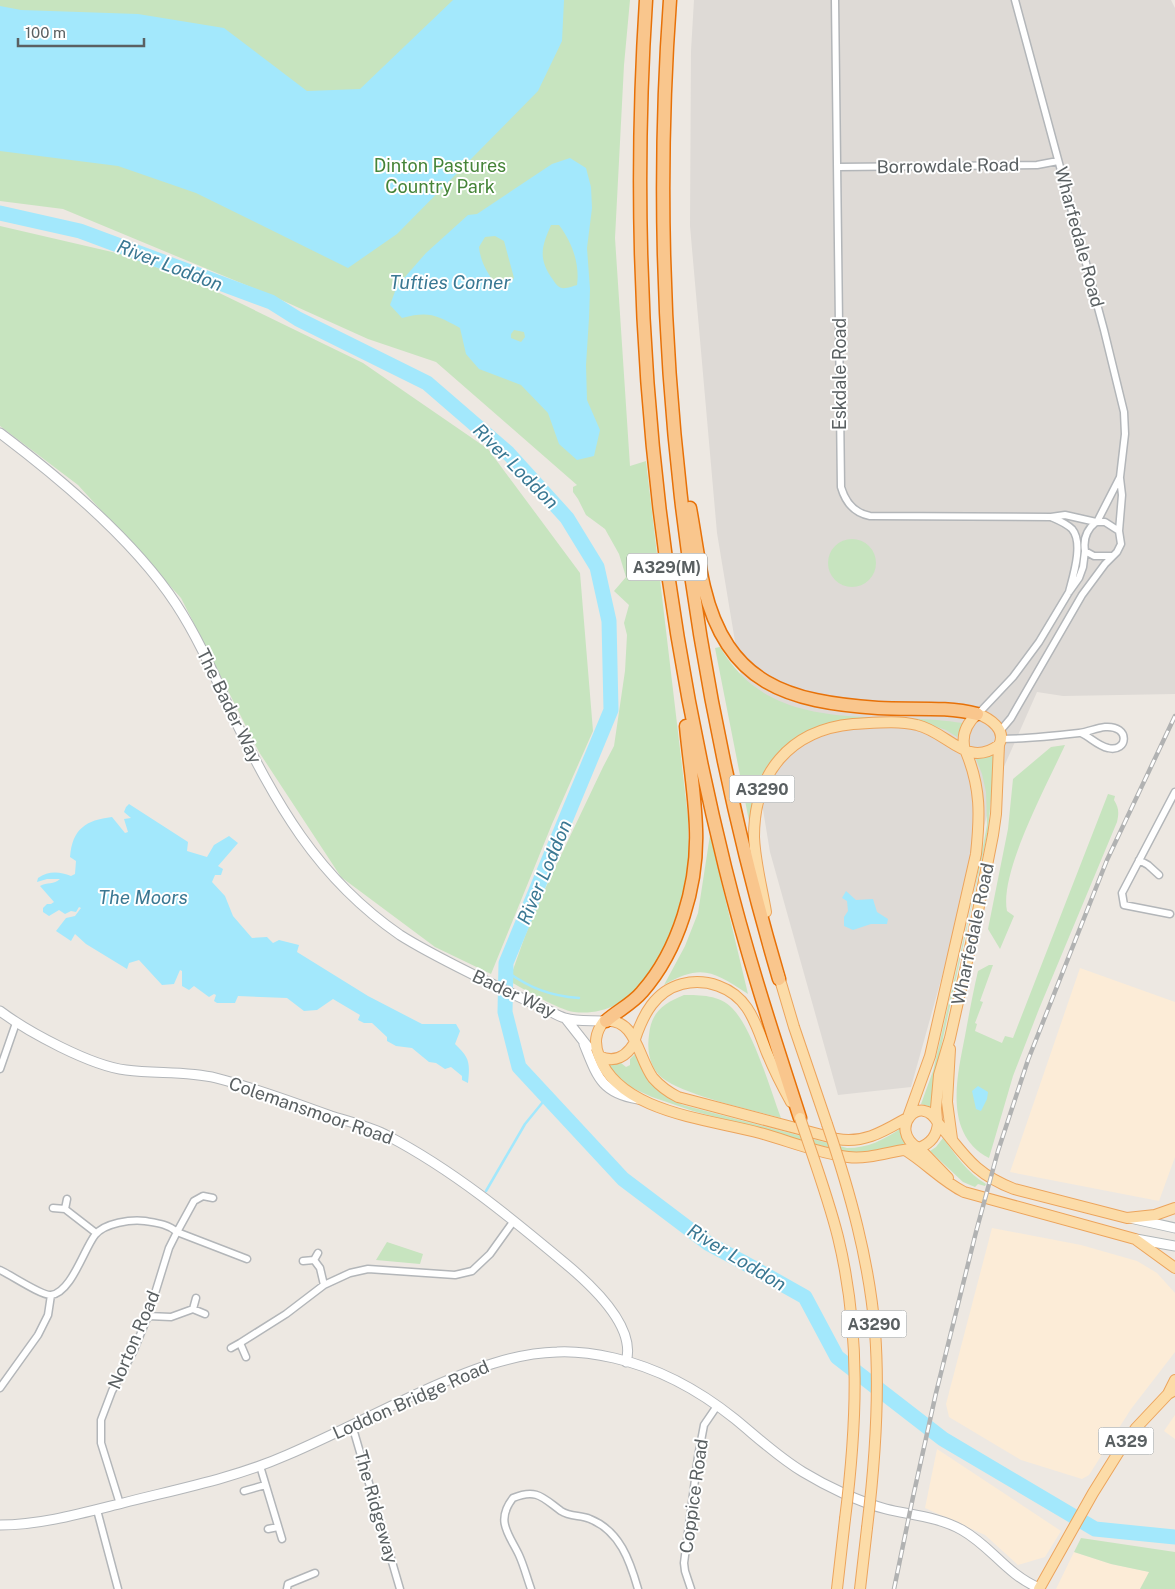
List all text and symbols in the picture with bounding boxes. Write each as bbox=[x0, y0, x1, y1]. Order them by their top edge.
scale bar bbox=[18, 15, 144, 47]
text: 100 m bbox=[25, 24, 66, 41]
street label: Borrowdale Road bbox=[876, 154, 1020, 177]
park label: Dinton Pastures Country Park bbox=[374, 155, 506, 197]
street label: Wharfedale Road bbox=[1051, 164, 1108, 309]
water label: River Loddon bbox=[114, 235, 226, 295]
water label: Tufties Corner bbox=[389, 271, 511, 293]
street label: Eskdale Road bbox=[829, 318, 850, 430]
water label: River Loddon bbox=[469, 419, 563, 513]
road number: A329(M) bbox=[627, 554, 707, 580]
street label: The Bader Way bbox=[193, 645, 266, 767]
road number: A3290 bbox=[730, 776, 794, 802]
water label: River Loddon bbox=[512, 816, 576, 928]
street label: Wharfedale Road bbox=[947, 861, 998, 1007]
water label: The Moors bbox=[98, 886, 188, 908]
street label: Bader Way bbox=[469, 965, 560, 1022]
street label: Colemansmoor Road bbox=[226, 1073, 396, 1149]
water label: River Loddon bbox=[684, 1219, 790, 1295]
street label: Norton Road bbox=[103, 1287, 164, 1392]
road number: A3290 bbox=[842, 1310, 906, 1338]
street label: Loddon Bridge Road bbox=[329, 1356, 492, 1443]
road number: A329 bbox=[1098, 1428, 1154, 1454]
street label: Coppice Road bbox=[675, 1437, 712, 1554]
street label: The Ridgeway bbox=[350, 1448, 403, 1566]

